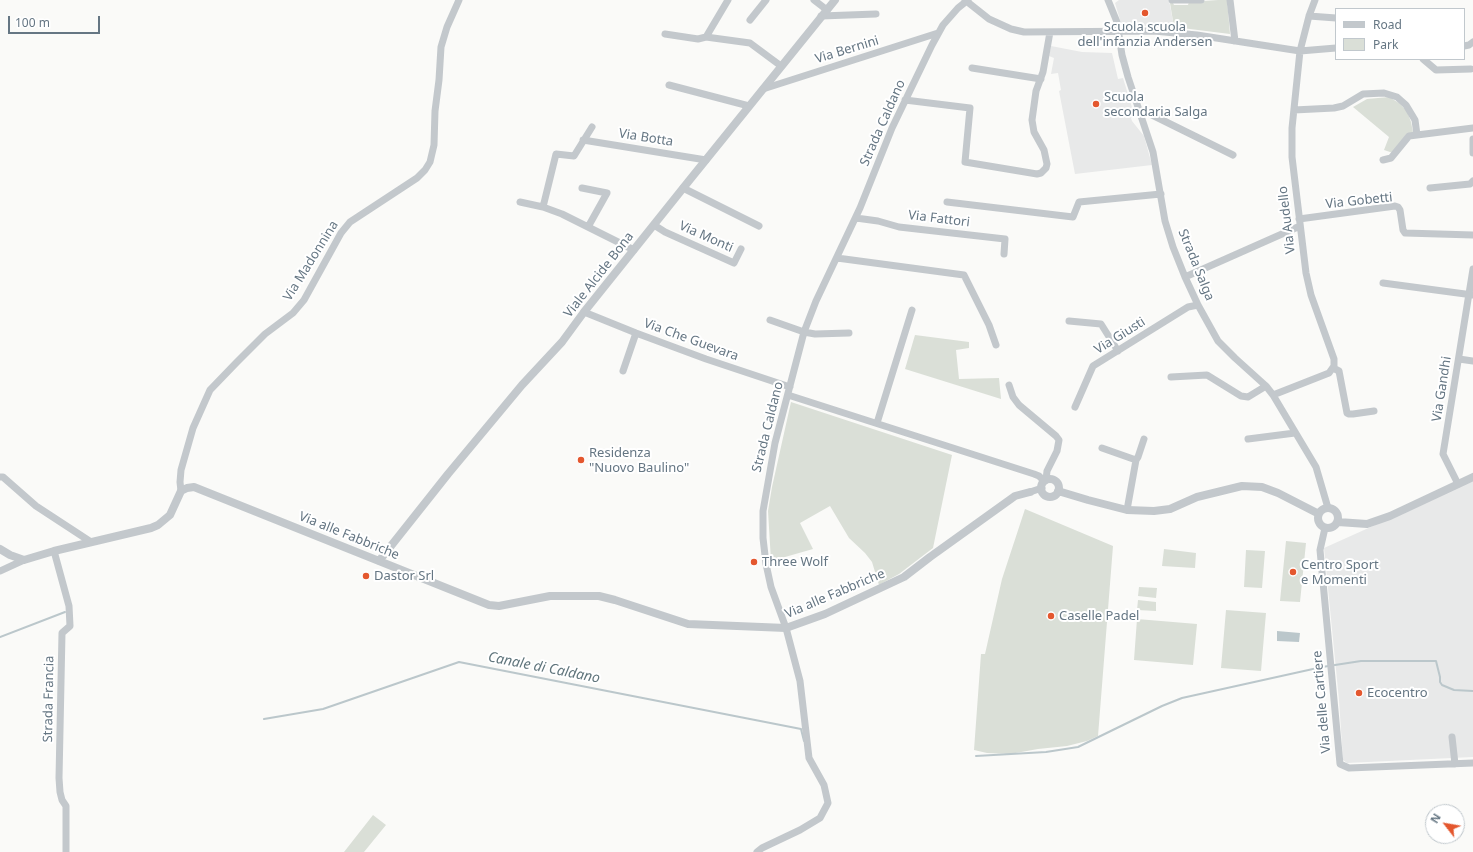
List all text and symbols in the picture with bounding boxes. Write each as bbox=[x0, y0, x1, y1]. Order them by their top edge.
scale bar bbox=[10, 8, 102, 34]
marker: Scuola scuola dell'infanzia Andersen bbox=[1140, 8, 1150, 18]
legend bbox=[1335, 8, 1465, 60]
text: 100 m bbox=[15, 14, 50, 31]
text: Road bbox=[1373, 16, 1402, 33]
place label: Scuola scuola dell'infanzia Andersen bbox=[1078, 19, 1212, 50]
street label: Via Bernini bbox=[813, 33, 881, 67]
text: Park bbox=[1373, 36, 1398, 53]
street label: Strada Caldano bbox=[857, 77, 909, 169]
place label: Scuola secondaria Salga bbox=[1104, 89, 1207, 120]
marker: Scuola secondaria Salga bbox=[1091, 99, 1101, 109]
street label: Via Botta bbox=[618, 126, 674, 150]
street label: Via Audello bbox=[1275, 185, 1299, 255]
street label: Via Gobetti bbox=[1325, 190, 1393, 212]
street label: Via Fattori bbox=[907, 207, 971, 231]
street label: Via Madonnina bbox=[280, 218, 342, 304]
street label: Via Monti bbox=[677, 218, 735, 256]
street label: Strada Salga bbox=[1175, 227, 1217, 303]
street label: Viale Alcide Bona bbox=[561, 229, 637, 321]
street label: Via Giusti bbox=[1092, 314, 1148, 358]
street label: Via Che Guevara bbox=[642, 316, 740, 364]
street label: Via Gandhi bbox=[1429, 355, 1455, 423]
street label: Strada Caldano bbox=[749, 380, 787, 474]
place label: Residenza "Nuovo Baulino" bbox=[589, 445, 689, 476]
marker: Residenza "Nuovo Baulino" bbox=[576, 455, 586, 465]
street label: Via alle Fabbriche bbox=[297, 509, 401, 563]
place label: Three Wolf bbox=[762, 554, 828, 570]
marker: Three Wolf bbox=[749, 557, 759, 567]
place label: Centro Sport e Momenti bbox=[1301, 557, 1379, 588]
street label: Via alle Fabbriche bbox=[783, 566, 887, 622]
marker: Centro Sport e Momenti bbox=[1288, 567, 1298, 577]
place label: Dastor Srl bbox=[374, 568, 434, 584]
marker: Dastor Srl bbox=[361, 571, 371, 581]
place label: Caselle Padel bbox=[1059, 608, 1139, 624]
marker: Caselle Padel bbox=[1046, 611, 1056, 621]
water label: Canale di Caldano bbox=[487, 649, 601, 687]
street label: Via delle Cartiere bbox=[1310, 650, 1334, 754]
street label: Strada Francia bbox=[40, 655, 58, 743]
place label: Ecocentro bbox=[1367, 685, 1428, 701]
marker: Ecocentro bbox=[1354, 688, 1364, 698]
north arrow bbox=[1425, 804, 1465, 844]
text: N bbox=[1426, 810, 1444, 826]

